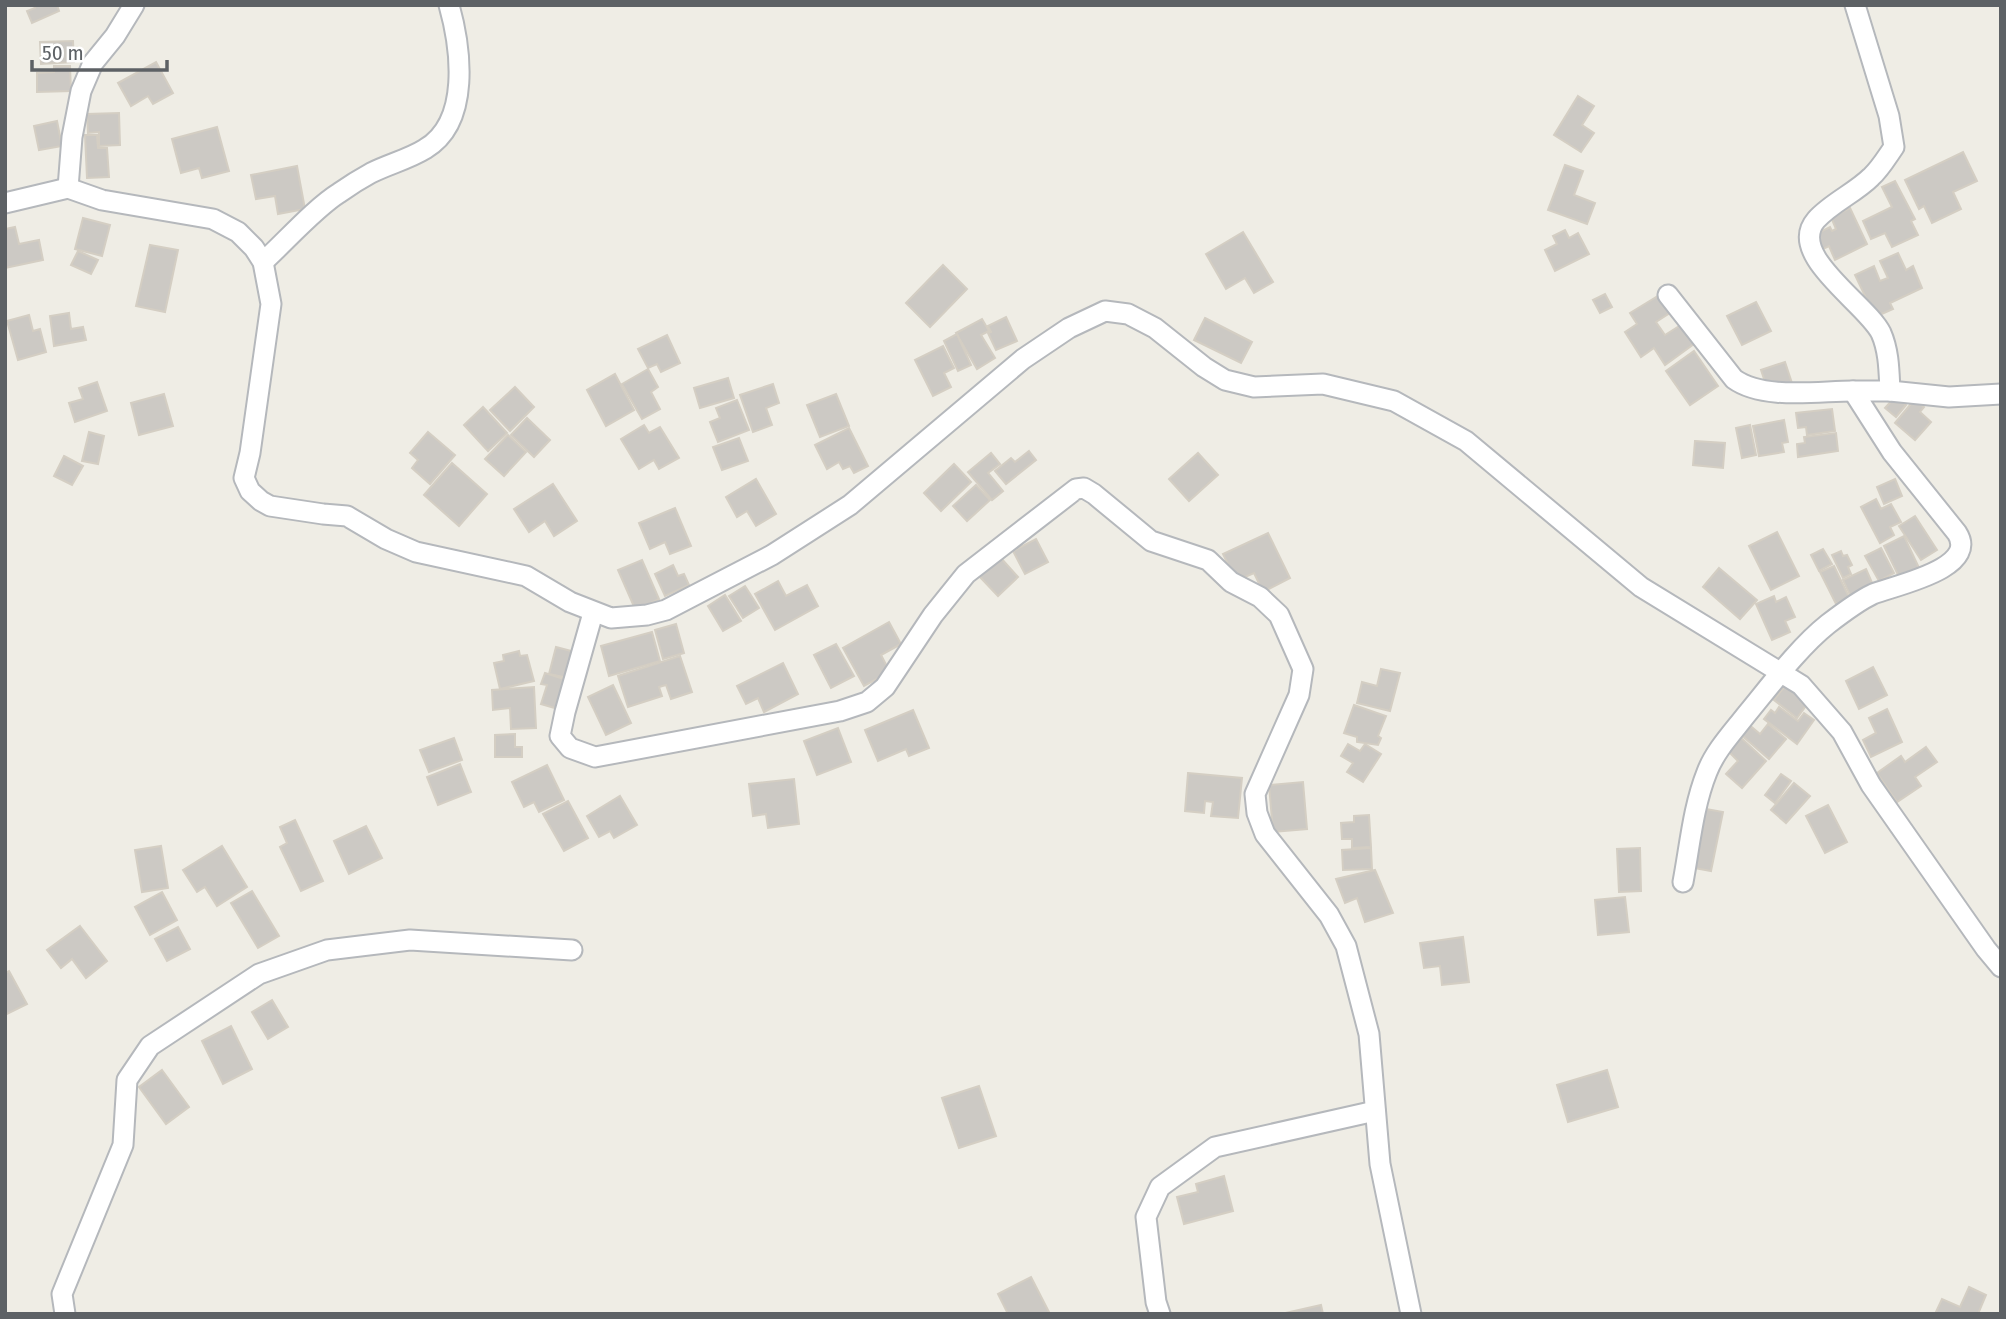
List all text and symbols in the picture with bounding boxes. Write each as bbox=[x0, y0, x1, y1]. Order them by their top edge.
scale bar bbox=[32, 28, 166, 72]
text: 50 m bbox=[42, 40, 84, 66]

